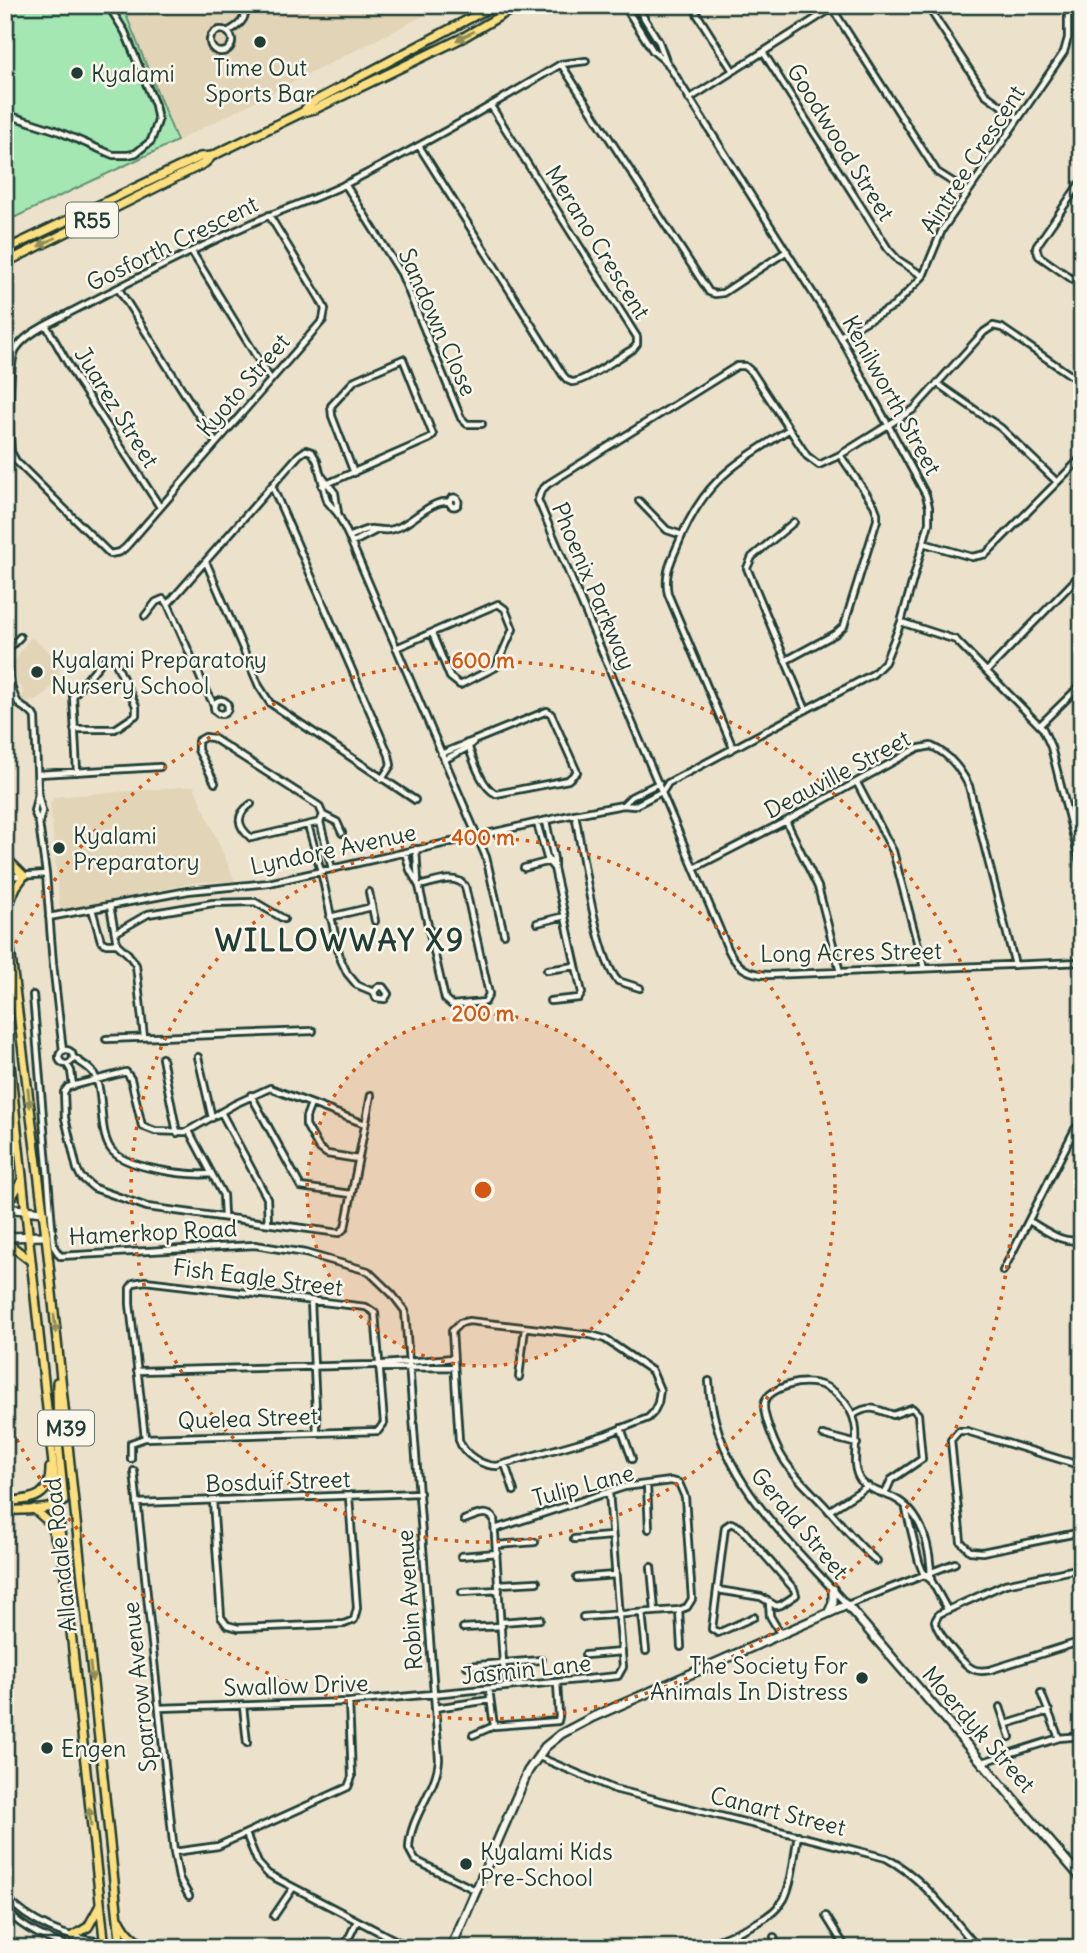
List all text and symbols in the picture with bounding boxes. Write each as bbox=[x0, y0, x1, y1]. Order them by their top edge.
one-way arrow bbox=[455, 31, 475, 42]
marker: Time Out Sports Bar bbox=[252, 34, 268, 50]
place label: Time Out Sports Bar bbox=[205, 53, 315, 108]
street label: Goodwood Street bbox=[781, 58, 901, 226]
place label: Kyalami bbox=[91, 59, 175, 88]
marker: Kyalami bbox=[69, 65, 85, 81]
street label: Aintree Crescent bbox=[913, 79, 1031, 239]
street label: Merano Crescent bbox=[539, 160, 657, 325]
street label: Gosforth Crescent bbox=[82, 189, 263, 297]
road number: R55 bbox=[66, 202, 118, 238]
one-way arrow bbox=[37, 237, 57, 248]
street label: Sandown Close bbox=[392, 244, 484, 400]
street label: Kenilworth Street bbox=[836, 310, 948, 480]
street label: Kyoto Street bbox=[190, 327, 296, 443]
street label: Juarez Street bbox=[68, 341, 166, 473]
street label: Phoenix Parkway bbox=[546, 498, 642, 674]
place label: Kyalami Preparatory Nursery School bbox=[51, 645, 267, 700]
text: 600 m bbox=[451, 647, 515, 674]
marker: Kyalami Preparatory Nursery School bbox=[29, 664, 45, 680]
street label: Deauville Street bbox=[759, 723, 915, 825]
street label: Lyndore Avenue bbox=[247, 817, 419, 881]
place label: Kyalami Preparatory bbox=[73, 821, 200, 876]
text: 400 m bbox=[451, 824, 515, 851]
marker: Kyalami Preparatory bbox=[51, 840, 67, 856]
district label: WILLOWWAY X9 bbox=[215, 921, 465, 959]
street label: Long Acres Street bbox=[760, 936, 942, 968]
text: 200 m bbox=[452, 1000, 515, 1027]
one-way arrow bbox=[23, 1087, 34, 1109]
centre of rings bbox=[471, 1178, 495, 1202]
street label: Hamerkop Road bbox=[68, 1213, 238, 1251]
street label: Fish Eagle Street bbox=[171, 1252, 345, 1302]
one-way arrow bbox=[50, 1313, 61, 1335]
street label: Quelea Street bbox=[177, 1401, 319, 1435]
road number: M39 bbox=[38, 1410, 94, 1446]
street label: Tulip Lane bbox=[529, 1458, 637, 1512]
street label: Gerald Street bbox=[745, 1461, 855, 1585]
street label: Bosduif Street bbox=[205, 1464, 351, 1498]
street label: Allandale Road bbox=[37, 1476, 83, 1634]
street label: Robin Avenue bbox=[390, 1529, 428, 1671]
street label: Sparrow Avenue bbox=[116, 1600, 162, 1774]
street label: Jasmin Lane bbox=[460, 1648, 592, 1690]
place label: The Society For Animals In Distress bbox=[650, 1651, 849, 1706]
street label: Moerdyk Street bbox=[916, 1660, 1042, 1798]
one-way arrow bbox=[86, 1661, 97, 1683]
street label: Swallow Drive bbox=[223, 1668, 369, 1702]
marker: The Society For Animals In Distress bbox=[854, 1670, 870, 1686]
place label: Engen bbox=[61, 1734, 126, 1763]
marker: Engen bbox=[39, 1740, 55, 1756]
street label: Canart Street bbox=[707, 1780, 849, 1842]
one-way arrow bbox=[85, 1806, 96, 1828]
place label: Kyalami Kids Pre-School bbox=[480, 1837, 613, 1892]
marker: Kyalami Kids Pre-School bbox=[458, 1856, 474, 1872]

